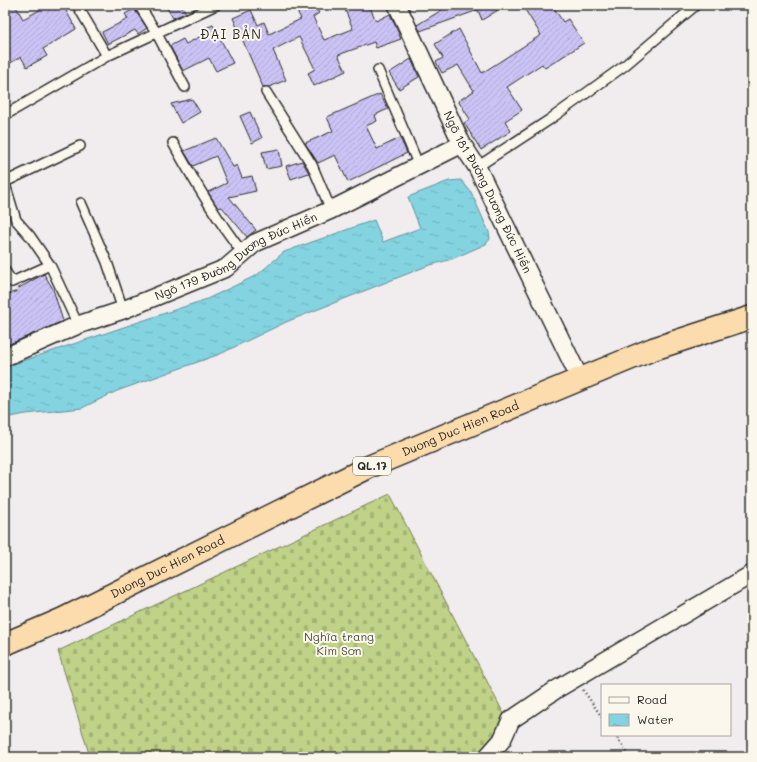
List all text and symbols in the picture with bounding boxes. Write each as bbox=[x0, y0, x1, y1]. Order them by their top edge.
district label: ĐẠI BẢN bbox=[200, 25, 262, 42]
street label: Ngõ 181 Đường Dương Đức Hiền bbox=[441, 108, 536, 276]
street label: Ngõ 179 Đường Dương Đức Hiền bbox=[152, 208, 319, 303]
street label: Duong Duc Hien Road bbox=[399, 396, 521, 459]
road number: QL.17 bbox=[353, 457, 391, 475]
street label: Duong Duc Hien Road bbox=[108, 531, 227, 601]
park label: Nghĩa trang Kim Sơn bbox=[304, 628, 374, 658]
legend bbox=[601, 684, 731, 736]
text: Road bbox=[637, 691, 667, 707]
text: Water bbox=[637, 711, 674, 727]

